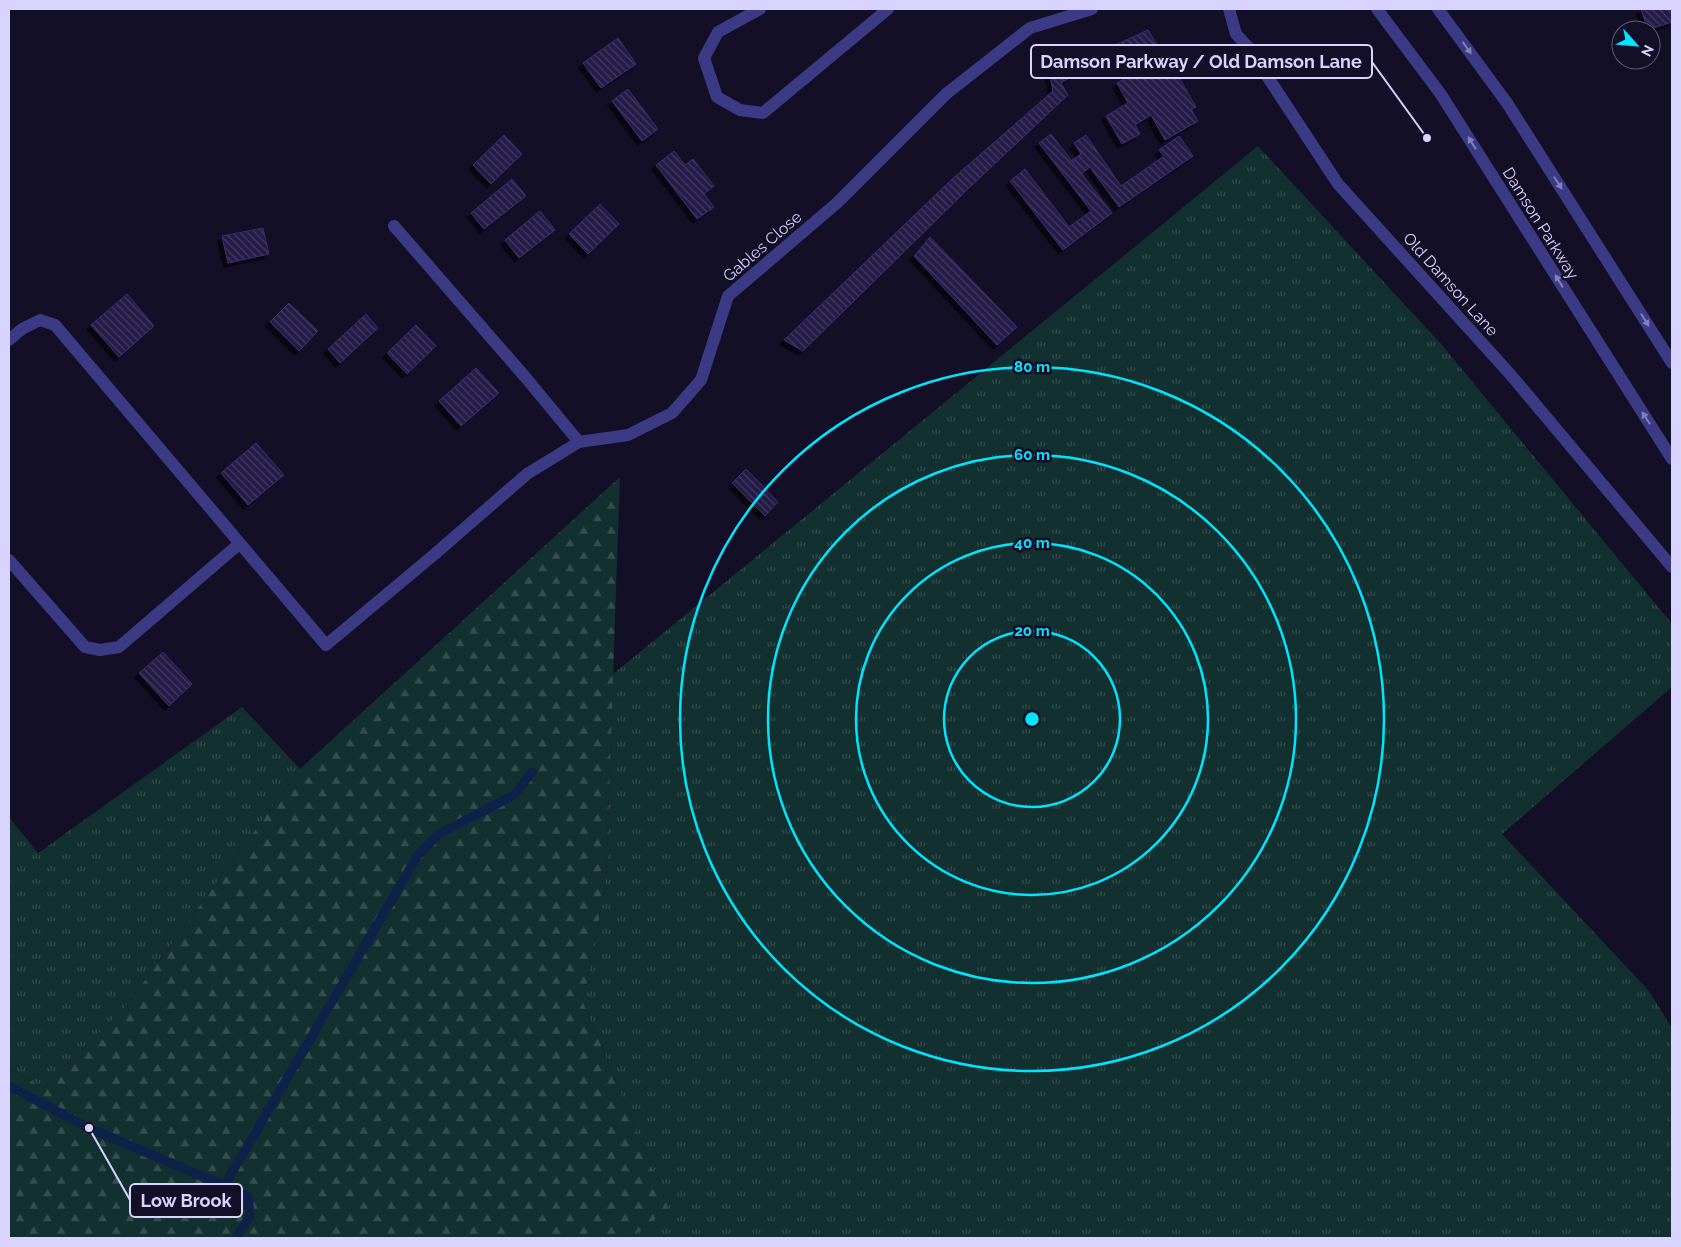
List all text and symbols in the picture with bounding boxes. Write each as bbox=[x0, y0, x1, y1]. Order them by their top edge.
north arrow bbox=[1611, 20, 1661, 70]
one-way arrow bbox=[1462, 41, 1472, 55]
text: N bbox=[1638, 43, 1657, 59]
callout: Damson Parkway / Old Damson Lane bbox=[1031, 45, 1372, 78]
text: Damson Parkway / Old Damson Lane bbox=[1040, 51, 1362, 72]
one-way arrow bbox=[1467, 137, 1476, 150]
street label: Damson Parkway bbox=[1499, 164, 1583, 283]
one-way arrow bbox=[1553, 176, 1562, 189]
street label: Gables Close bbox=[719, 207, 805, 286]
street label: Old Damson Lane bbox=[1399, 229, 1502, 340]
one-way arrow bbox=[1554, 274, 1563, 287]
one-way arrow bbox=[1641, 313, 1650, 326]
text: 80 m bbox=[1014, 358, 1050, 376]
one-way arrow bbox=[1641, 411, 1651, 424]
text: 60 m bbox=[1014, 446, 1050, 464]
text: 40 m bbox=[1014, 534, 1050, 552]
text: 20 m bbox=[1014, 622, 1050, 640]
centre of rings bbox=[1023, 710, 1041, 728]
callout: Low Brook bbox=[130, 1184, 242, 1217]
text: Low Brook bbox=[141, 1190, 232, 1211]

